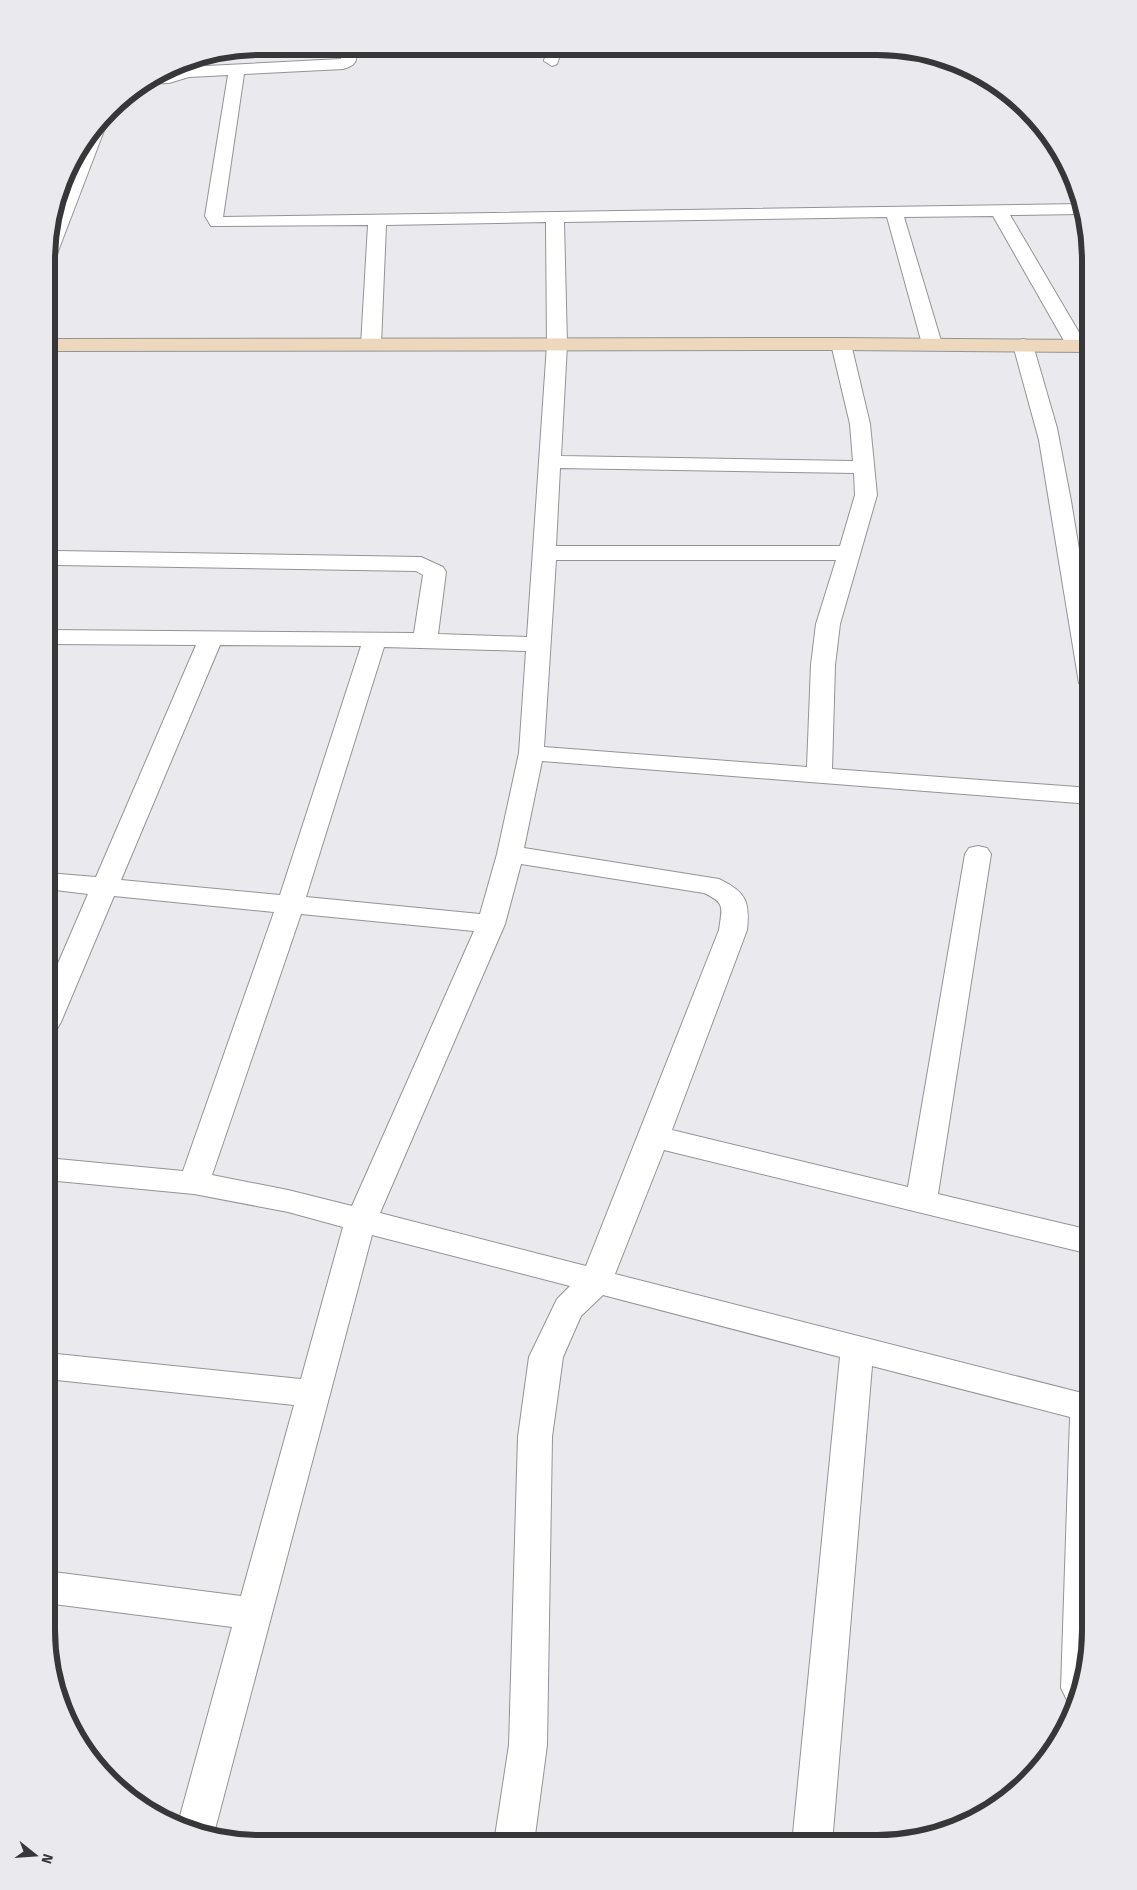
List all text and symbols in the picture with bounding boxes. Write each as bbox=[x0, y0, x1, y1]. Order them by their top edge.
north arrow bbox=[10, 1830, 60, 1880]
text: N bbox=[37, 1852, 56, 1866]

